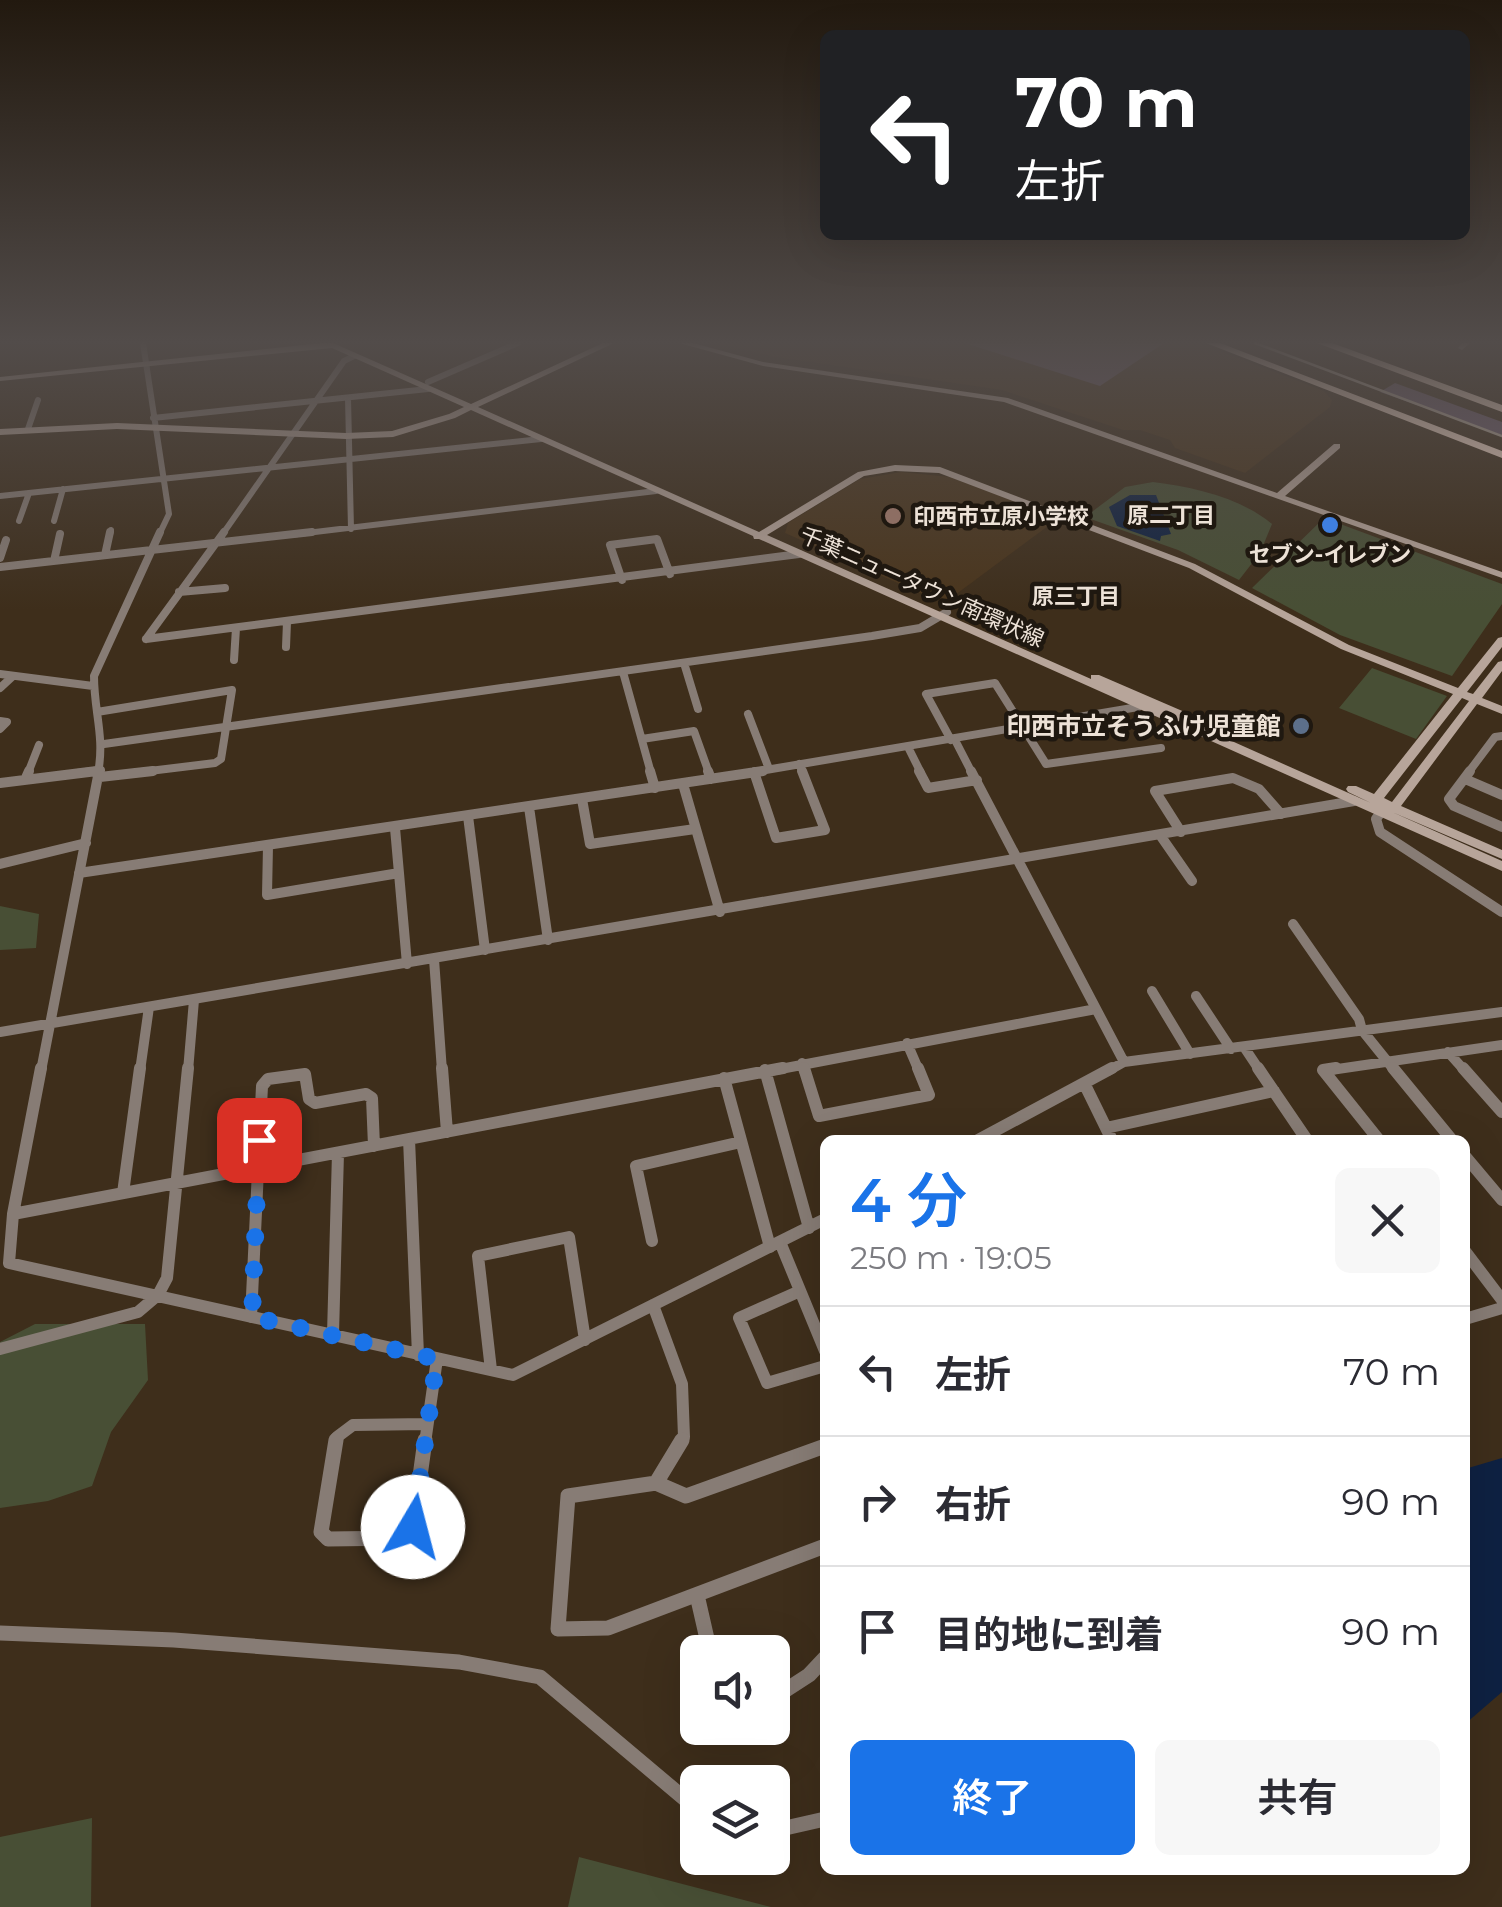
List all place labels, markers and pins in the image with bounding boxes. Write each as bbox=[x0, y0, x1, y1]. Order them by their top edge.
place label: 印西市立原小学校 bbox=[913, 503, 1089, 530]
marker: 印西市立原小学校 bbox=[882, 505, 904, 527]
marker: セブン-イレブン bbox=[1319, 514, 1341, 536]
place label: セブン-イレブン bbox=[1249, 541, 1411, 568]
place label: 印西市立そうふけ児童館 bbox=[1006, 711, 1281, 741]
marker: 印西市立そうふけ児童館 bbox=[1290, 715, 1312, 737]
pin bbox=[217, 1098, 302, 1183]

